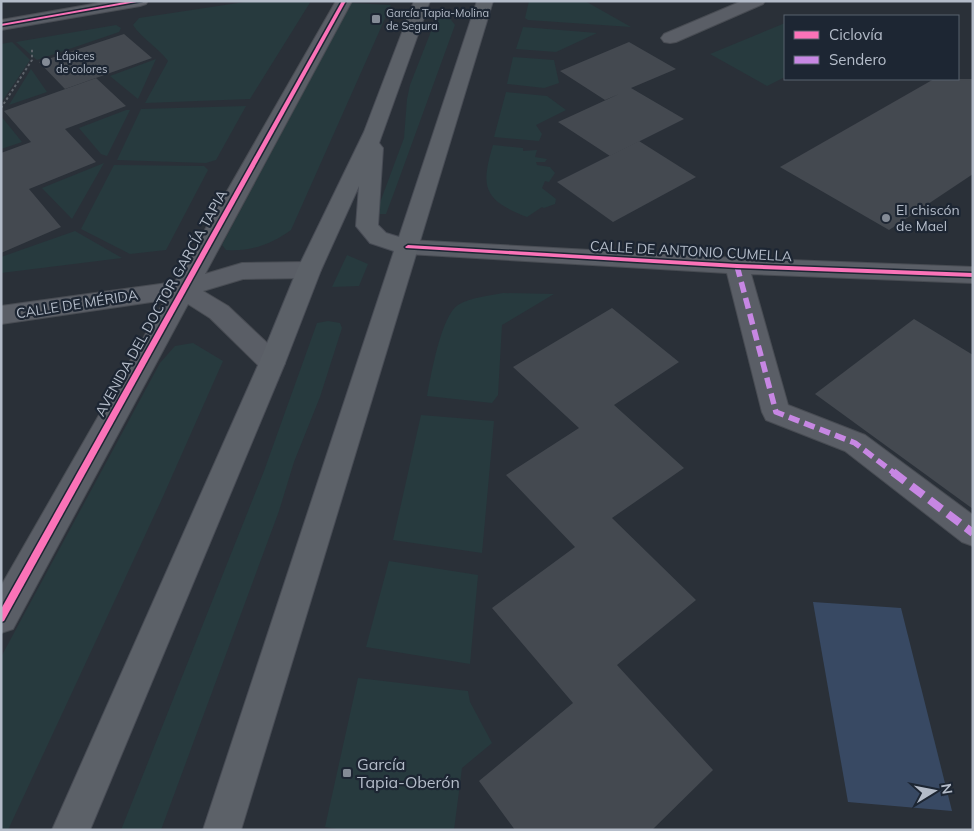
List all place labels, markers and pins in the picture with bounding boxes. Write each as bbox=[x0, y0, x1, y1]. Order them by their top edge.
place label: García Tapia-Molina de Segura bbox=[386, 6, 489, 33]
marker: García Tapia-Molina de Segura bbox=[370, 13, 382, 25]
place label: Lápices de colores bbox=[56, 49, 107, 76]
marker: Lápices de colores bbox=[40, 56, 52, 68]
place label: El chiscón de Mael bbox=[896, 201, 960, 235]
marker: El chiscón de Mael bbox=[880, 212, 892, 224]
place label: García Tapia-Oberón bbox=[357, 754, 460, 792]
marker: García Tapia-Oberón bbox=[341, 767, 353, 779]

